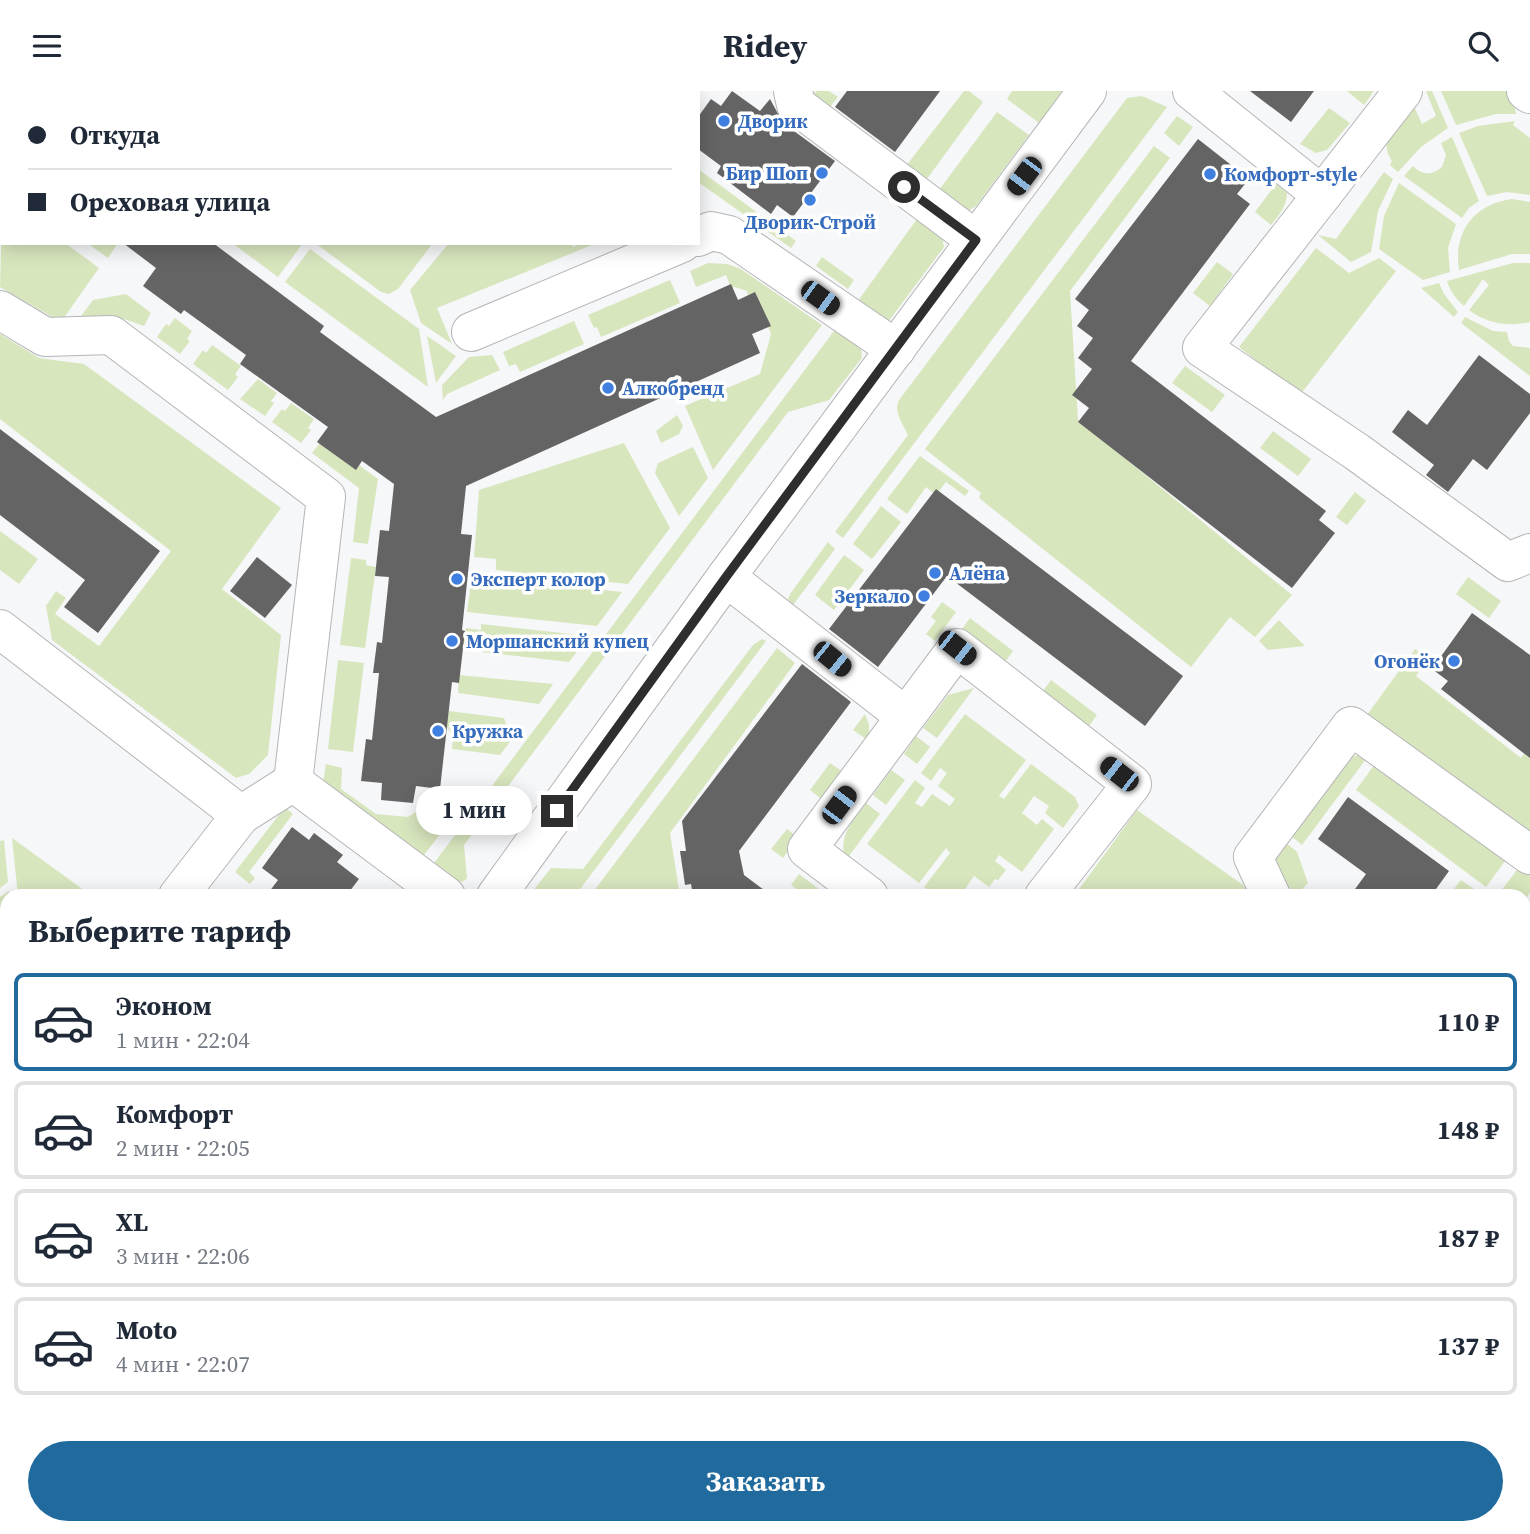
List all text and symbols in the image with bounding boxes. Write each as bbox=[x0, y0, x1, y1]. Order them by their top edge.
text: Ridey bbox=[723, 24, 807, 68]
icon: menu bbox=[28, 27, 66, 65]
icon: search bbox=[1464, 27, 1502, 65]
place label: Дворик bbox=[738, 108, 809, 134]
marker: Дворик bbox=[716, 113, 732, 129]
text: Откуда bbox=[70, 117, 160, 153]
car bbox=[1003, 153, 1046, 199]
place label: Бир Шоп bbox=[726, 160, 808, 186]
place label: Комфорт-style bbox=[1224, 161, 1357, 187]
marker: Бир Шоп bbox=[814, 165, 830, 181]
marker: Комфорт-style bbox=[1202, 166, 1218, 182]
route start bbox=[888, 171, 920, 203]
text: Ореховая улица bbox=[70, 184, 270, 220]
marker: Дворик-Строй bbox=[802, 192, 818, 208]
place label: Дворик-Строй bbox=[744, 209, 876, 235]
car bbox=[797, 277, 844, 319]
place label: Алкобренд bbox=[622, 375, 725, 401]
marker: Алкобренд bbox=[600, 380, 616, 396]
place label: Алёна bbox=[949, 560, 1006, 586]
marker: Алёна bbox=[927, 565, 943, 581]
place label: Эксперт колор bbox=[471, 566, 606, 592]
marker: Эксперт колор bbox=[449, 571, 465, 587]
place label: Зеркало bbox=[834, 583, 910, 609]
marker: Зеркало bbox=[916, 588, 932, 604]
car bbox=[934, 627, 981, 669]
place label: Моршанский купец bbox=[466, 628, 649, 654]
marker: Моршанский купец bbox=[444, 633, 460, 649]
car bbox=[810, 638, 855, 680]
place label: Огонёк bbox=[1374, 648, 1441, 674]
marker: Огонёк bbox=[1446, 653, 1462, 669]
place label: Кружка bbox=[452, 718, 524, 744]
marker: Кружка bbox=[430, 723, 446, 739]
car bbox=[1096, 753, 1143, 795]
car bbox=[818, 782, 861, 828]
callout: 1 мин bbox=[417, 787, 532, 835]
text: 1 мин bbox=[442, 794, 506, 826]
route end bbox=[541, 795, 573, 827]
text: Выберите тариф bbox=[28, 909, 291, 953]
text: Эконом bbox=[116, 988, 212, 1024]
icon: car bbox=[32, 991, 95, 1054]
text: 110 ₽ bbox=[1437, 1004, 1499, 1040]
text: 1 мин · 22:04 bbox=[116, 1024, 250, 1056]
text: Комфорт bbox=[116, 1096, 233, 1132]
icon: car bbox=[32, 1099, 95, 1162]
text: 148 ₽ bbox=[1437, 1112, 1499, 1148]
text: 2 мин · 22:05 bbox=[116, 1132, 250, 1164]
text: XL bbox=[116, 1204, 148, 1240]
icon: car bbox=[32, 1207, 95, 1270]
text: 187 ₽ bbox=[1437, 1220, 1499, 1256]
text: 3 мин · 22:06 bbox=[116, 1240, 250, 1272]
text: Moto bbox=[116, 1312, 177, 1348]
icon: car bbox=[32, 1315, 95, 1378]
text: 137 ₽ bbox=[1437, 1328, 1499, 1364]
text: 4 мин · 22:07 bbox=[116, 1348, 250, 1380]
button: Заказать bbox=[28, 1441, 1503, 1521]

